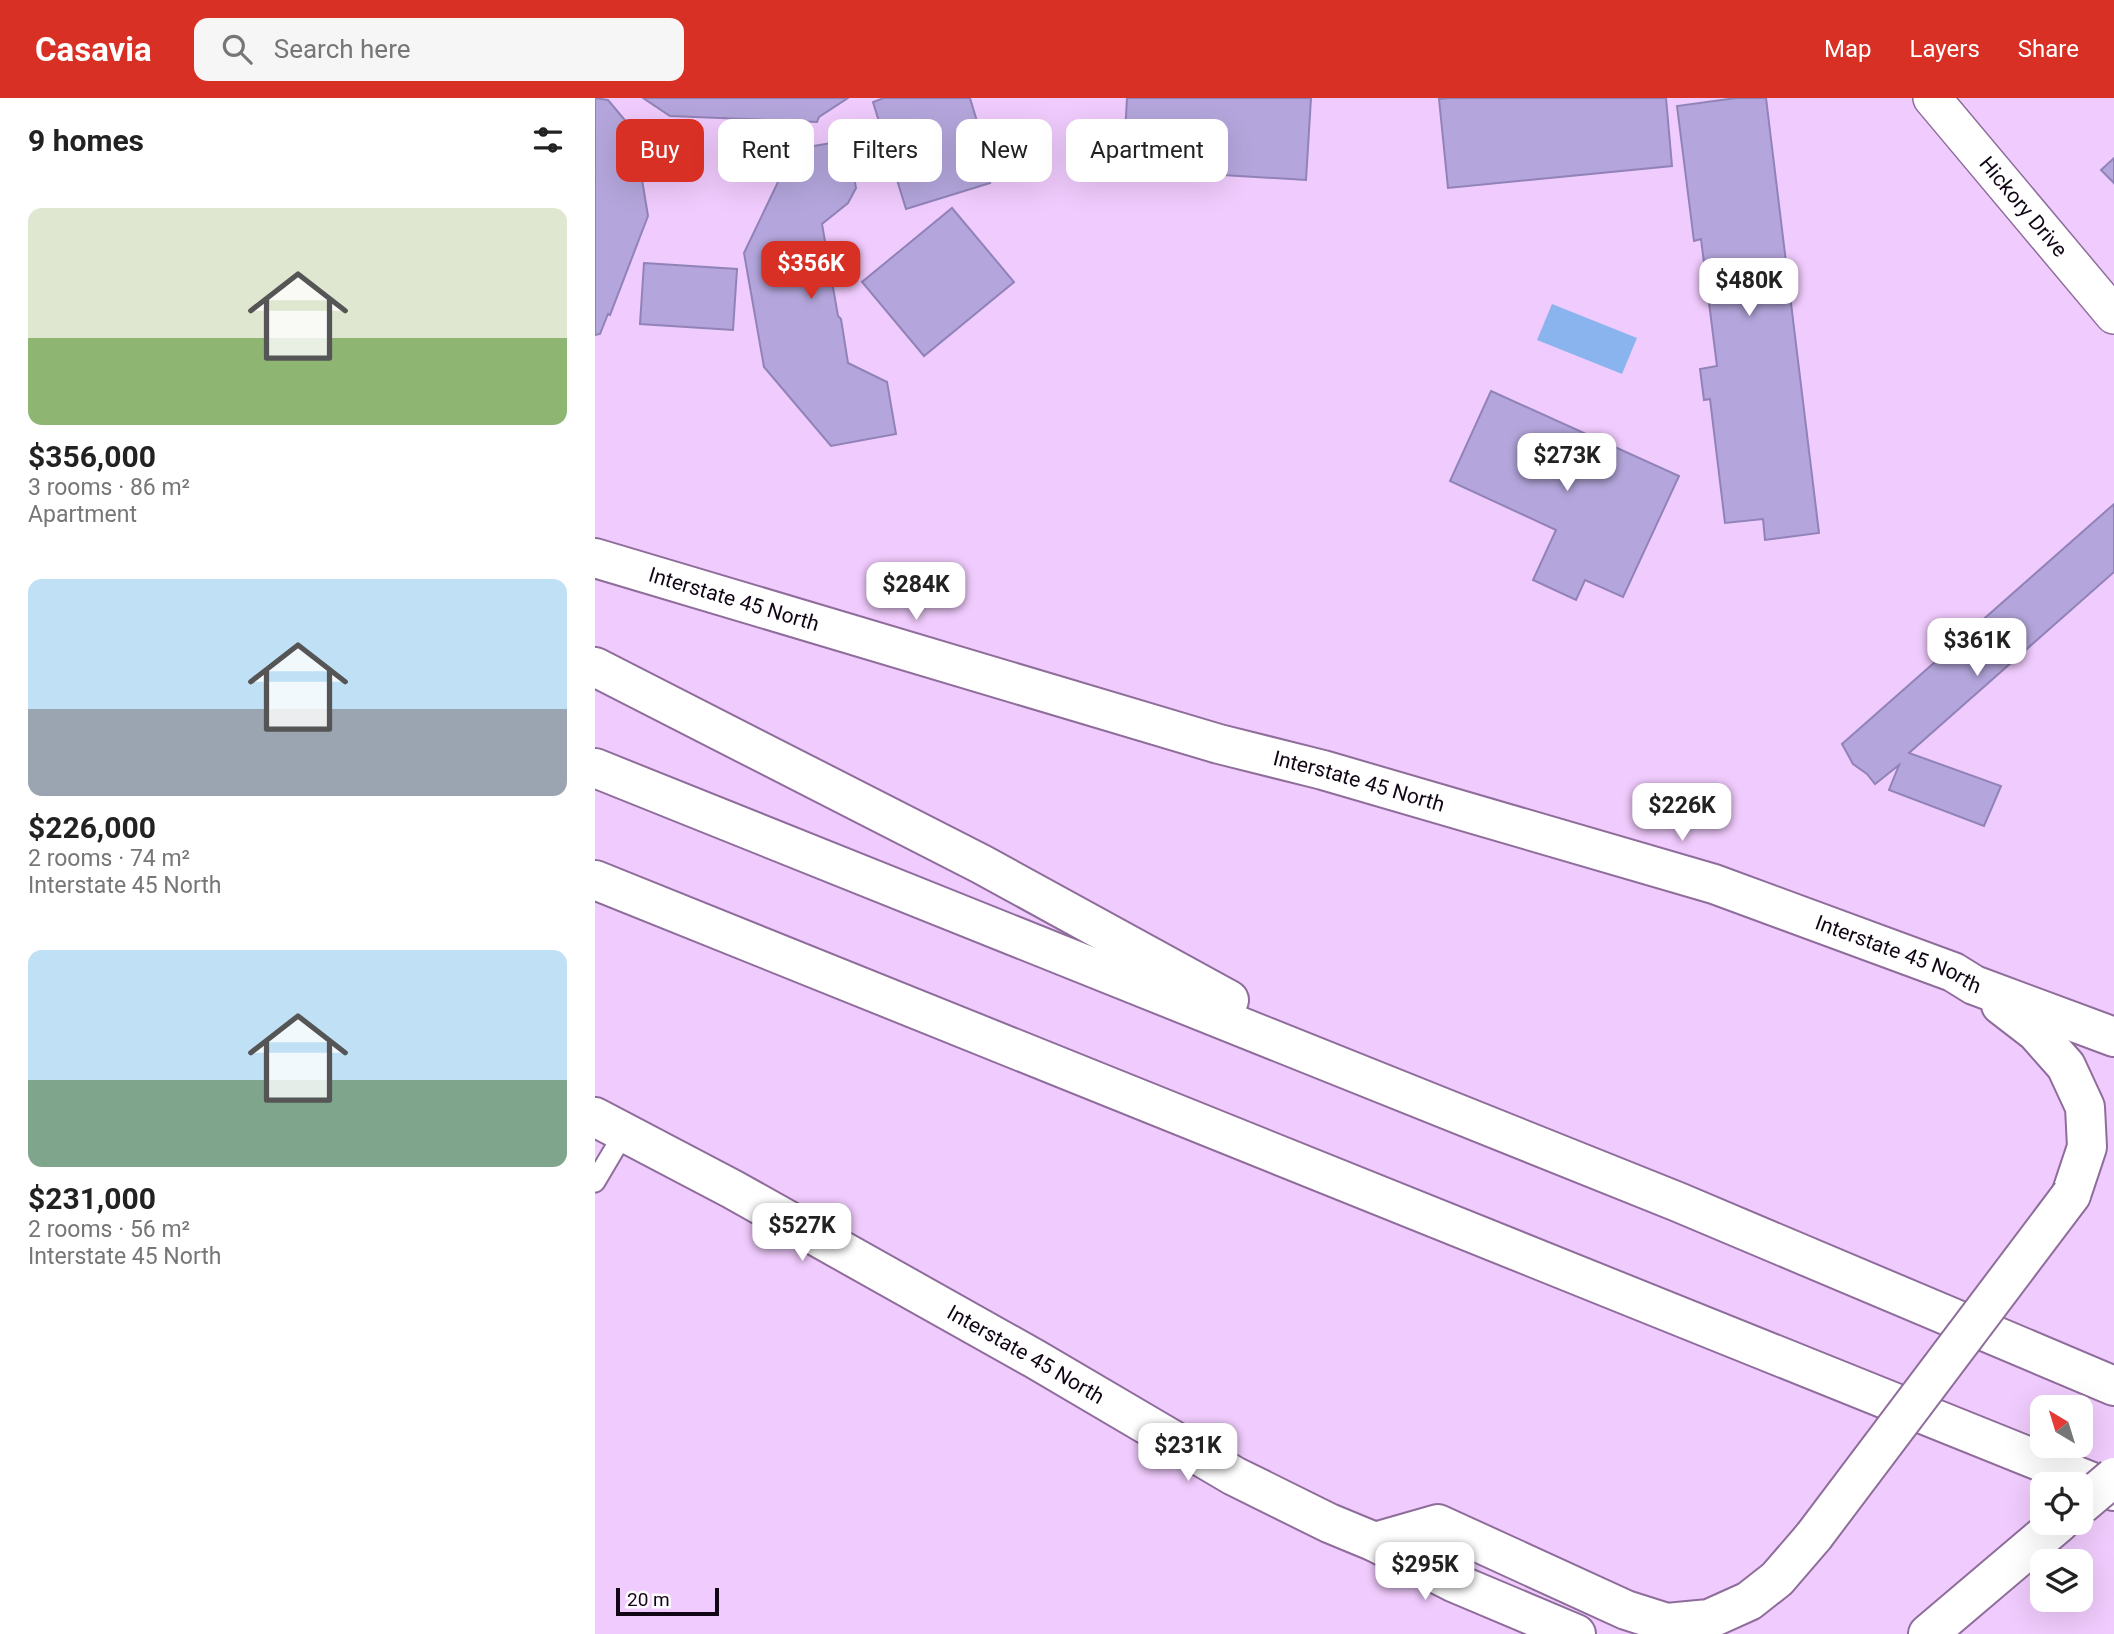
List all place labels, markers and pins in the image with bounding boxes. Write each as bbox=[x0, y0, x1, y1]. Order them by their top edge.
pin: $356K bbox=[762, 242, 860, 301]
pin: $480K bbox=[1700, 258, 1798, 318]
pin: $273K bbox=[1518, 434, 1616, 493]
pin: $284K bbox=[867, 562, 965, 622]
pin: $361K bbox=[1928, 618, 2026, 678]
pin: $226K bbox=[1633, 784, 1731, 843]
pin: $527K bbox=[753, 1204, 851, 1263]
pin: $231K bbox=[1139, 1424, 1237, 1483]
pin: $295K bbox=[1376, 1542, 1474, 1602]

